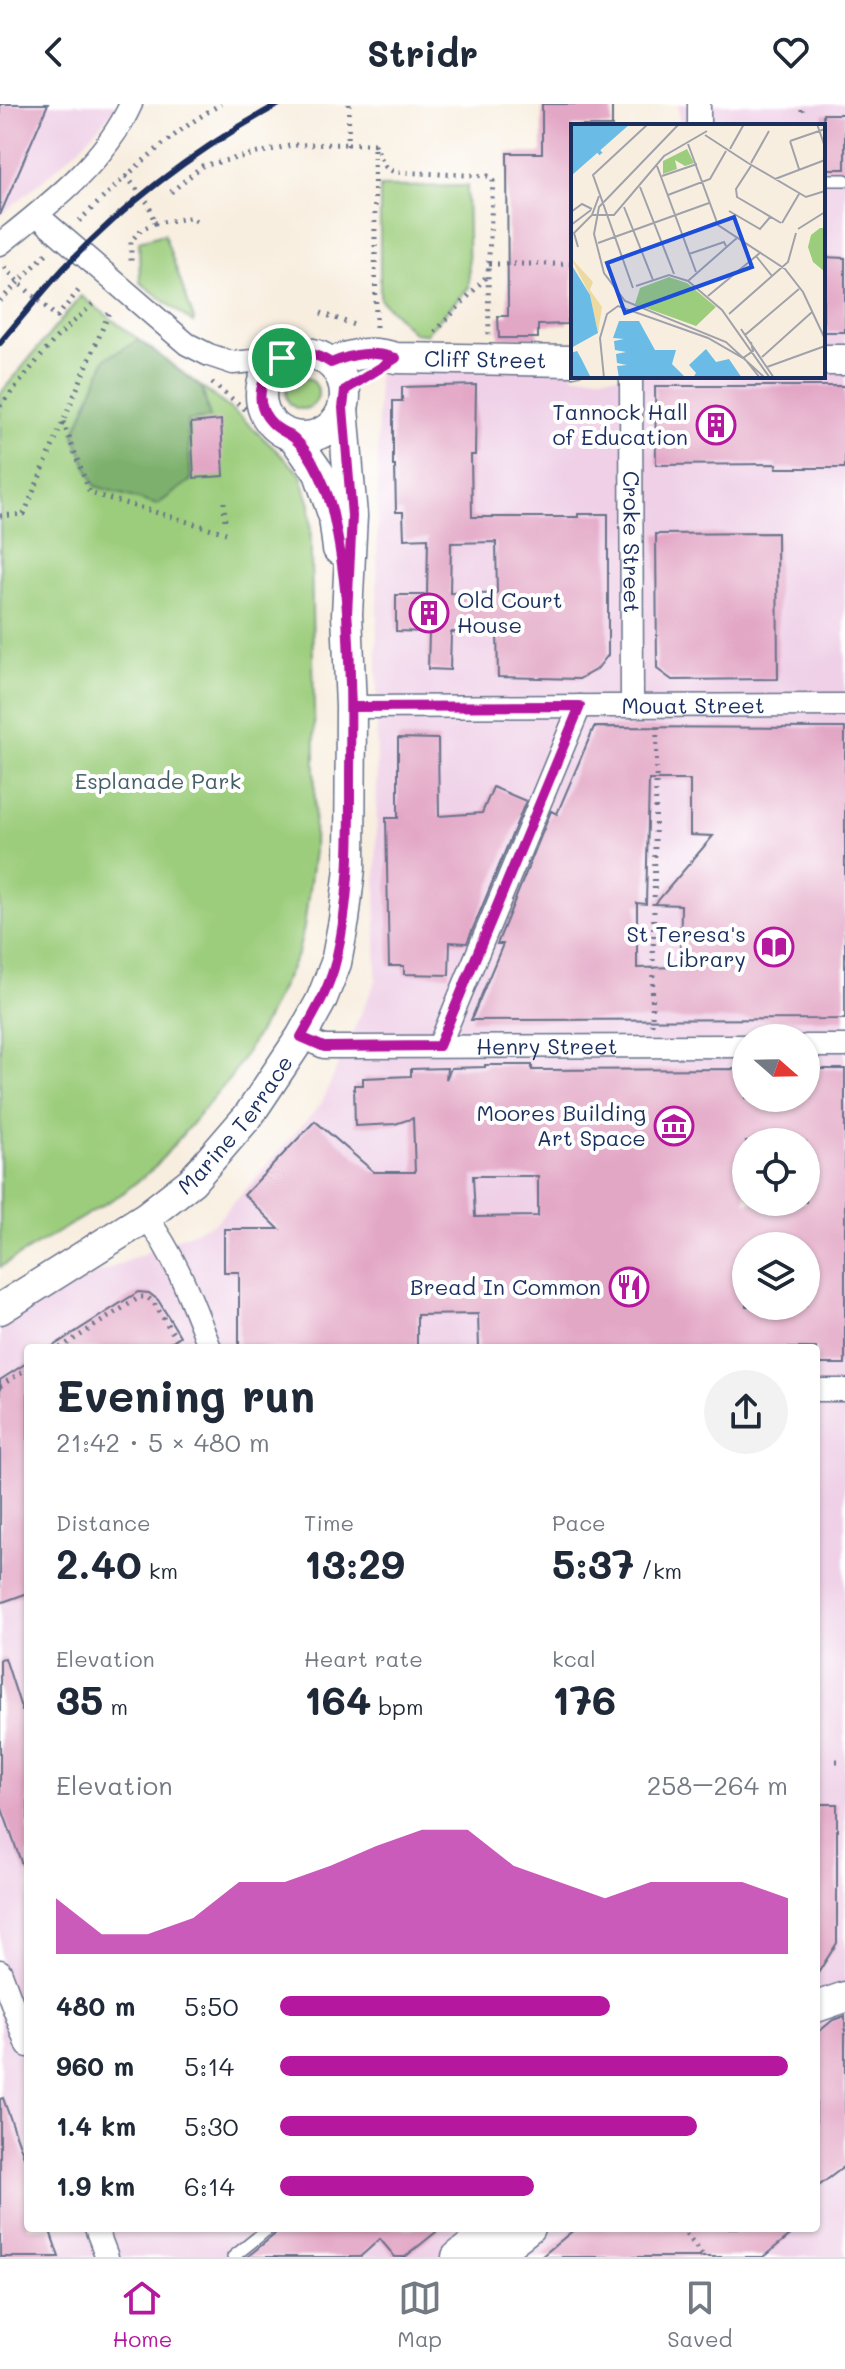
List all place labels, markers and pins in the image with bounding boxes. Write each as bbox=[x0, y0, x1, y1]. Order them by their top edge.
pin bbox=[248, 324, 316, 392]
place label: Tannock Hall of Education bbox=[552, 397, 688, 451]
building icon: Tannock Hall of Education bbox=[695, 404, 737, 446]
place label: Old Court House bbox=[457, 585, 562, 639]
building icon: Old Court House bbox=[408, 592, 450, 634]
place label: St Teresa's Library bbox=[626, 919, 746, 973]
library icon: St Teresa's Library bbox=[753, 926, 795, 968]
place label: Moores Building Art Space bbox=[476, 1098, 646, 1152]
museum icon: Moores Building Art Space bbox=[653, 1105, 695, 1147]
restaurant icon: Bread In Common bbox=[608, 1266, 650, 1308]
place label: Bread In Common bbox=[410, 1272, 601, 1301]

